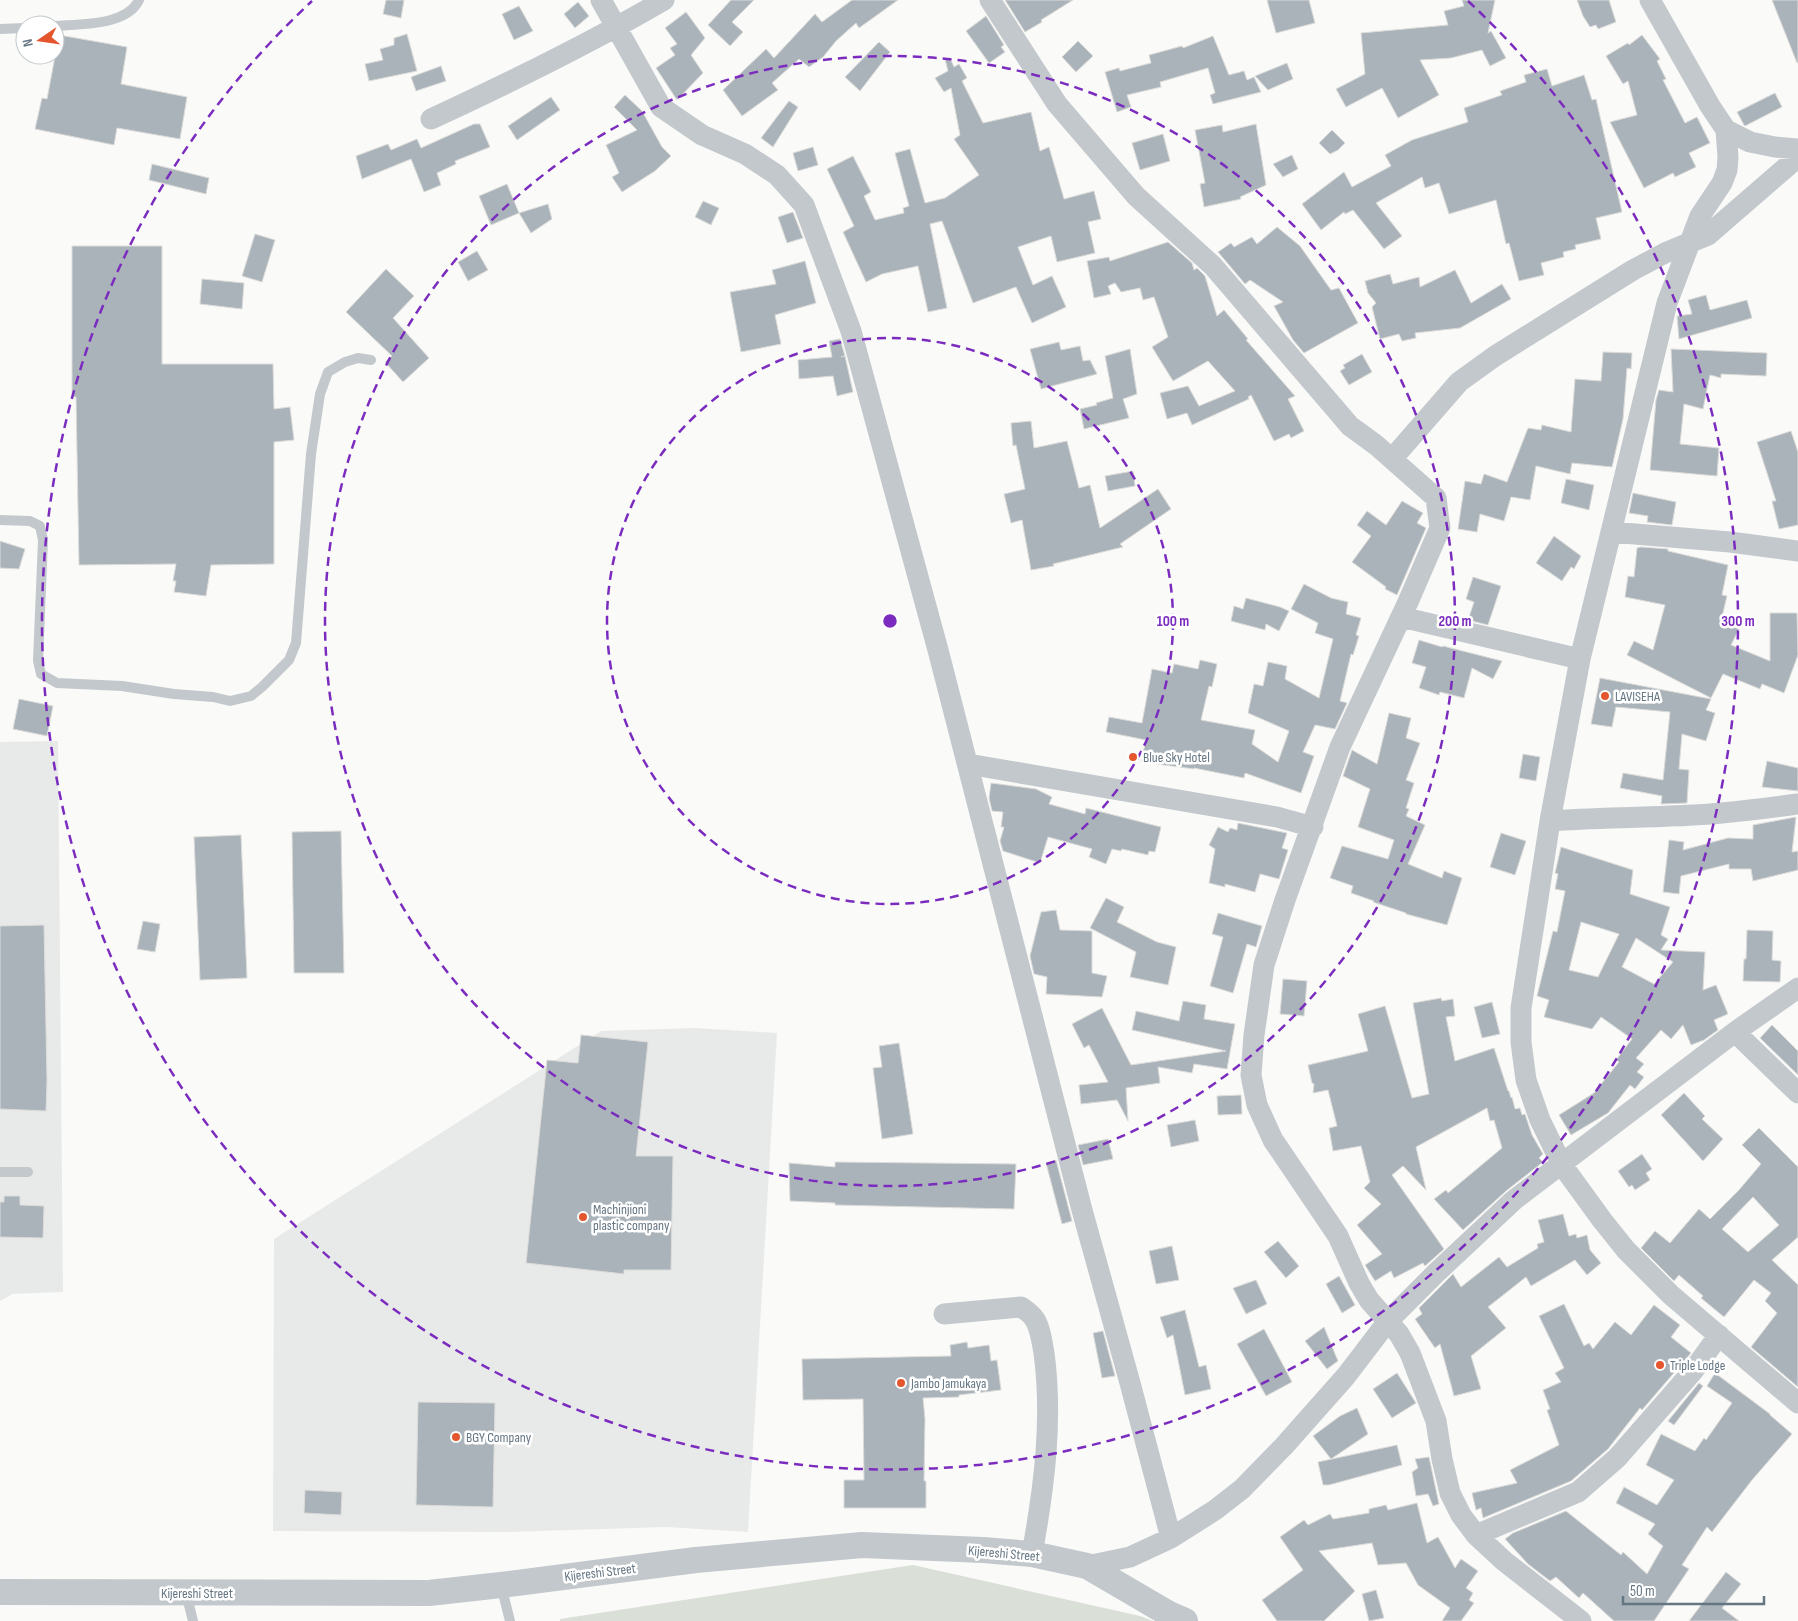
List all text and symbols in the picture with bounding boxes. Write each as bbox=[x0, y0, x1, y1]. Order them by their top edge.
north arrow bbox=[15, 15, 65, 65]
text: N bbox=[19, 37, 37, 48]
centre of rings bbox=[881, 612, 899, 630]
text: 100 m bbox=[1157, 612, 1189, 631]
text: 200 m bbox=[1438, 612, 1472, 631]
text: 300 m bbox=[1721, 612, 1755, 631]
place label: LAVISEHA bbox=[1615, 688, 1661, 705]
marker: LAVISEHA bbox=[1599, 690, 1611, 702]
place label: Blue Sky Hotel bbox=[1143, 749, 1210, 766]
marker: Blue Sky Hotel bbox=[1127, 751, 1139, 763]
place label: Machinjioni plastic company bbox=[593, 1201, 670, 1234]
marker: Machinjioni plastic company bbox=[577, 1211, 589, 1223]
place label: Triple Lodge bbox=[1670, 1357, 1725, 1374]
marker: Triple Lodge bbox=[1654, 1359, 1666, 1371]
place label: Jambo Jamukaya bbox=[910, 1375, 986, 1392]
marker: Jambo Jamukaya bbox=[895, 1377, 907, 1389]
place label: BGY Company bbox=[466, 1429, 532, 1446]
marker: BGY Company bbox=[450, 1431, 462, 1443]
street label: Kijereshi Street bbox=[967, 1542, 1041, 1565]
street label: Kijereshi Street bbox=[563, 1560, 637, 1585]
scale bar bbox=[1623, 1574, 1764, 1606]
text: 50 m bbox=[1630, 1582, 1655, 1601]
street label: Kijereshi Street bbox=[161, 1585, 233, 1602]

